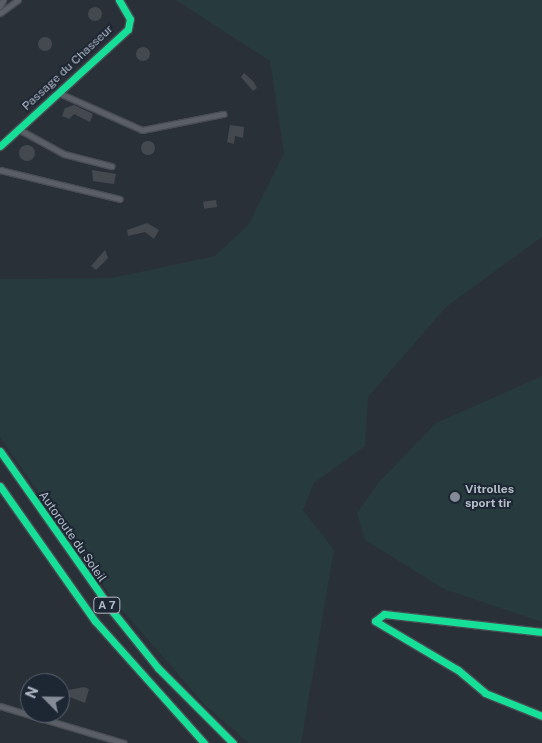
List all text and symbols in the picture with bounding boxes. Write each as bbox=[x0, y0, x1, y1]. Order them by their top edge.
street label: Passage du Chasseur bbox=[19, 22, 117, 114]
place label: Vitrolles sport tir bbox=[465, 483, 514, 511]
street label: Autoroute du Soleil bbox=[35, 489, 109, 585]
marker: Vitrolles sport tir bbox=[449, 491, 461, 503]
road number: A 7 bbox=[93, 596, 121, 614]
north arrow bbox=[20, 673, 70, 723]
text: N bbox=[23, 684, 42, 701]

